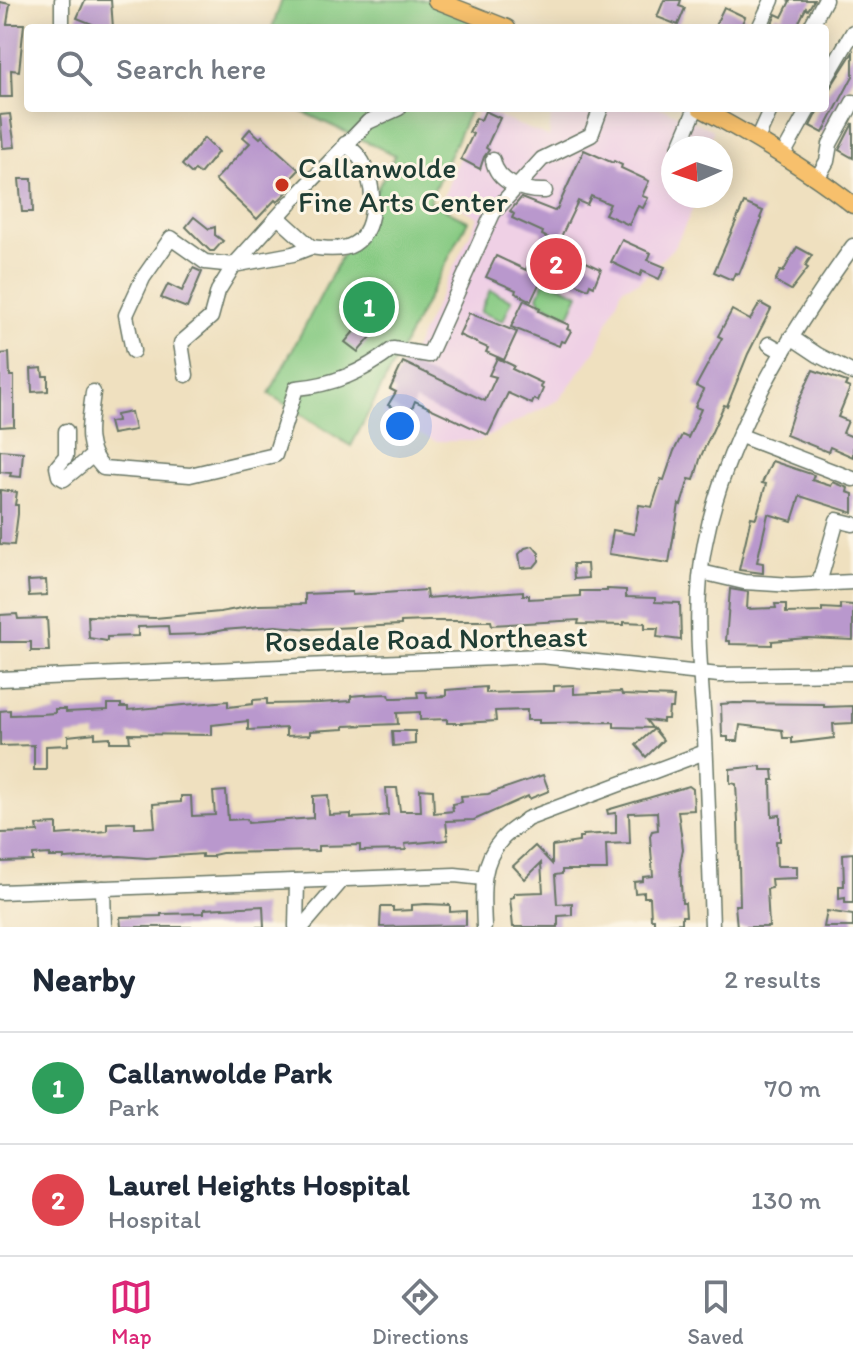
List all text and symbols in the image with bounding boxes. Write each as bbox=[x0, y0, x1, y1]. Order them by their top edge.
search box bbox=[24, 24, 829, 112]
icon: search bbox=[52, 46, 96, 90]
text: Search here bbox=[116, 50, 266, 87]
north arrow bbox=[661, 136, 733, 208]
place label: Callanwolde Fine Arts Center bbox=[298, 149, 508, 220]
marker: Callanwolde Fine Arts Center bbox=[273, 176, 291, 194]
pin: 2 bbox=[530, 234, 582, 294]
pin: 1 bbox=[343, 277, 395, 337]
your location bbox=[380, 406, 420, 446]
street label: Rosedale Road Northeast bbox=[264, 617, 588, 660]
text: Nearby bbox=[32, 959, 135, 1000]
text: 2 results bbox=[724, 963, 821, 995]
text: Callanwolde Park bbox=[108, 1054, 332, 1091]
text: 1 bbox=[52, 1072, 64, 1104]
text: 70 m bbox=[764, 1072, 821, 1104]
text: Park bbox=[108, 1091, 159, 1123]
text: Laurel Heights Hospital bbox=[108, 1166, 410, 1203]
text: 2 bbox=[51, 1184, 65, 1216]
text: 130 m bbox=[751, 1184, 821, 1216]
text: Hospital bbox=[108, 1203, 201, 1235]
tab: Map bbox=[109, 1275, 153, 1350]
tab: Directions bbox=[372, 1275, 469, 1350]
tab: Saved bbox=[687, 1275, 744, 1350]

